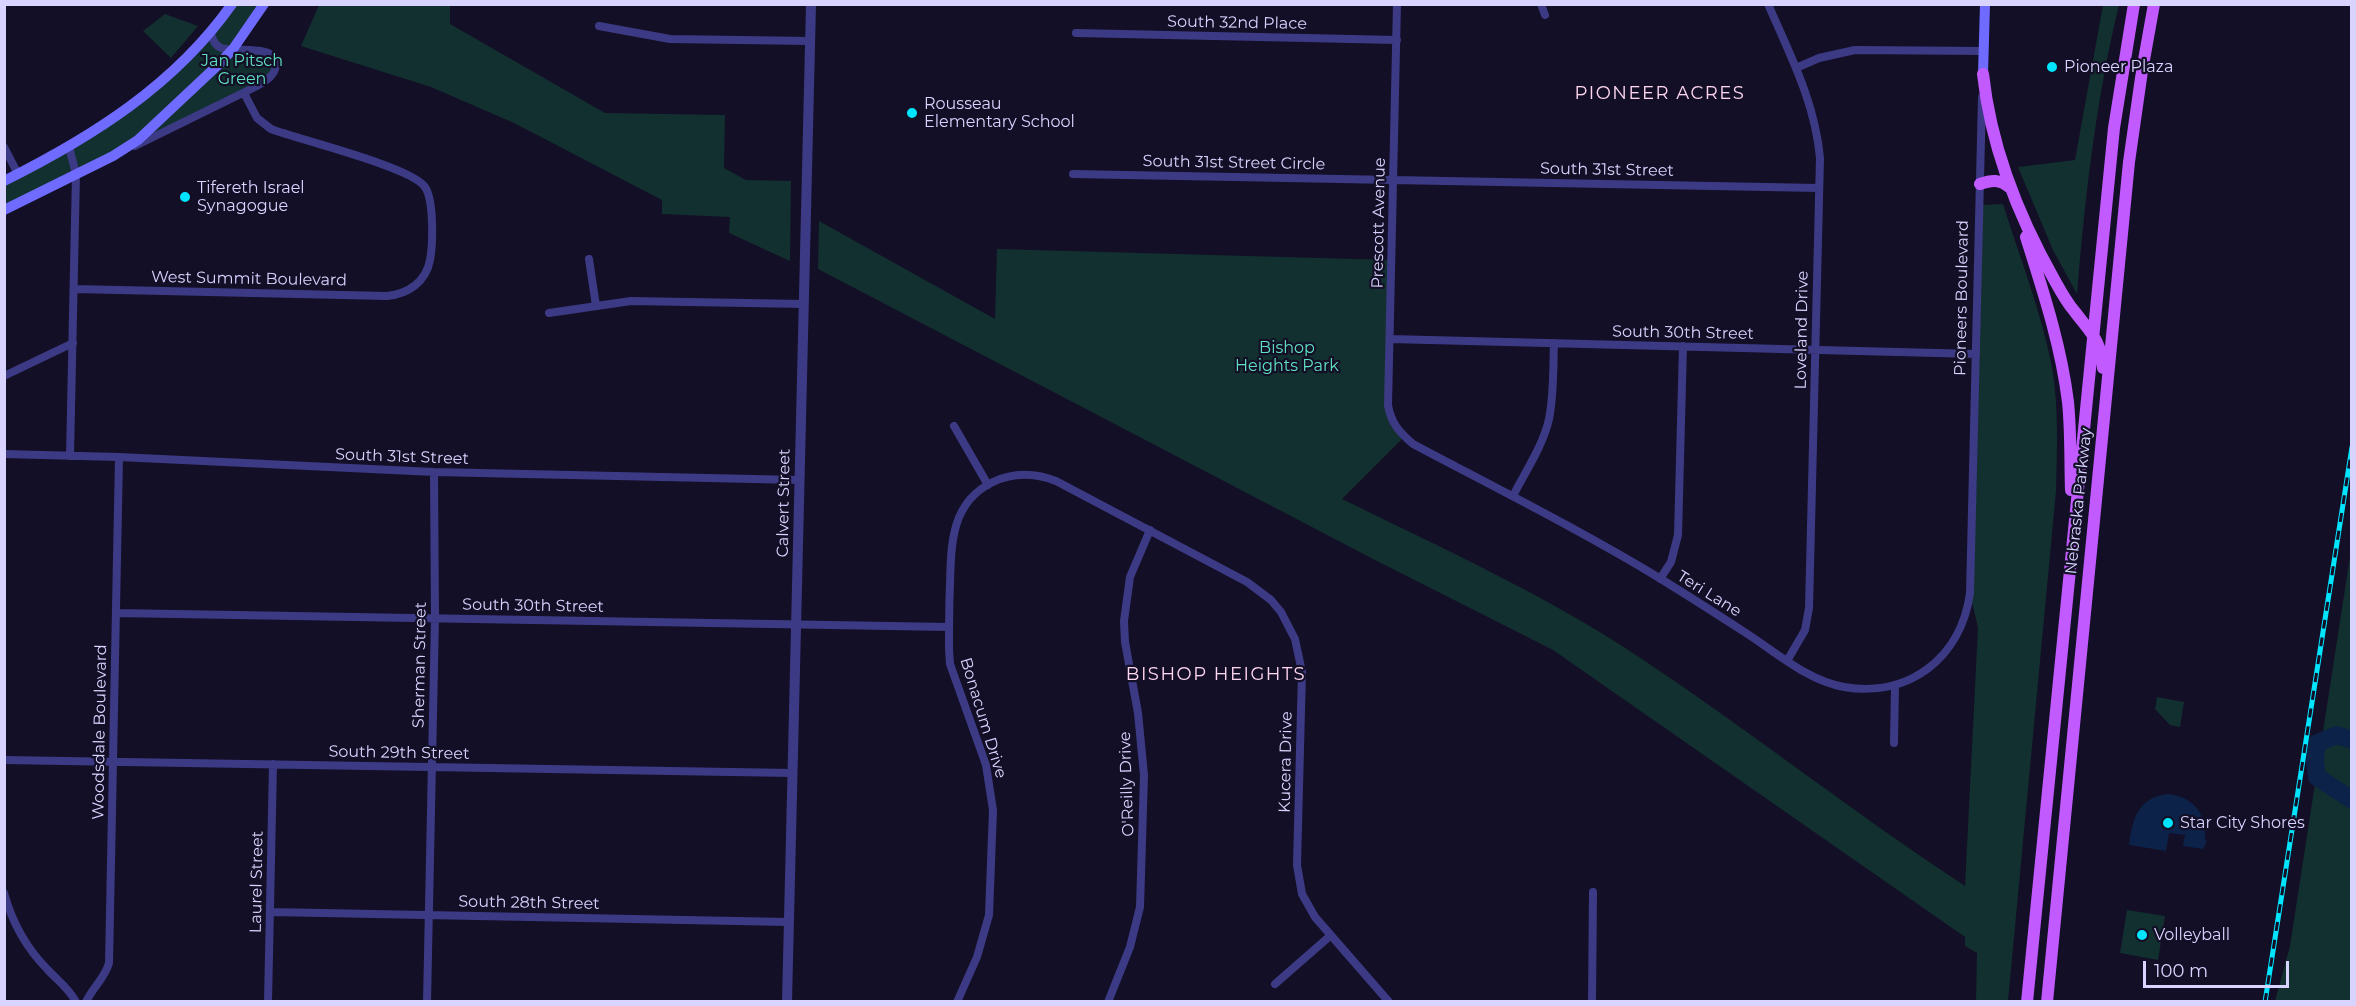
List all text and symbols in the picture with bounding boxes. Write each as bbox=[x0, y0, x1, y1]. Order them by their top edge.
street label: South 32nd Place bbox=[1167, 12, 1307, 34]
park label: Jan Pitsch Green bbox=[201, 51, 283, 89]
place label: Pioneer Plaza bbox=[2064, 57, 2173, 77]
marker: Pioneer Plaza bbox=[2045, 60, 2059, 74]
district label: PIONEER ACRES bbox=[1575, 83, 1745, 105]
place label: Rousseau Elementary School bbox=[924, 94, 1075, 132]
marker: Rousseau Elementary School bbox=[905, 106, 919, 120]
street label: South 31st Street Circle bbox=[1142, 152, 1326, 174]
street label: Prescott Avenue bbox=[1368, 157, 1390, 289]
street label: South 31st Street bbox=[1540, 159, 1674, 181]
place label: Tifereth Israel Synagogue bbox=[197, 178, 305, 216]
marker: Tifereth Israel Synagogue bbox=[178, 190, 192, 204]
street label: Pioneers Boulevard bbox=[1951, 220, 1973, 376]
street label: West Summit Boulevard bbox=[151, 268, 347, 290]
street label: Loveland Drive bbox=[1791, 270, 1813, 390]
street label: South 30th Street bbox=[1612, 322, 1754, 344]
park label: Bishop Heights Park bbox=[1235, 338, 1339, 376]
street label: Nebraska Parkway bbox=[2062, 427, 2096, 575]
street label: South 31st Street bbox=[335, 445, 469, 469]
street label: Calvert Street bbox=[773, 448, 795, 558]
street label: Teri Lane bbox=[1673, 567, 1745, 621]
street label: South 30th Street bbox=[462, 595, 604, 617]
street label: Sherman Street bbox=[409, 602, 431, 728]
street label: Woodsdale Boulevard bbox=[89, 644, 111, 820]
street label: Bonacum Drive bbox=[956, 655, 1010, 781]
district label: BISHOP HEIGHTS bbox=[1126, 664, 1306, 686]
street label: Kucera Drive bbox=[1276, 711, 1296, 813]
street label: O'Reilly Drive bbox=[1116, 731, 1138, 837]
street label: South 29th Street bbox=[328, 742, 470, 764]
place label: Star City Shores bbox=[2180, 813, 2305, 833]
marker: Star City Shores bbox=[2161, 816, 2175, 830]
street label: Laurel Street bbox=[247, 831, 267, 933]
street label: South 28th Street bbox=[458, 892, 600, 914]
place label: Volleyball bbox=[2154, 925, 2230, 945]
marker: Volleyball bbox=[2135, 928, 2149, 942]
scale bar bbox=[2146, 949, 2292, 987]
text: 100 m bbox=[2154, 960, 2208, 982]

